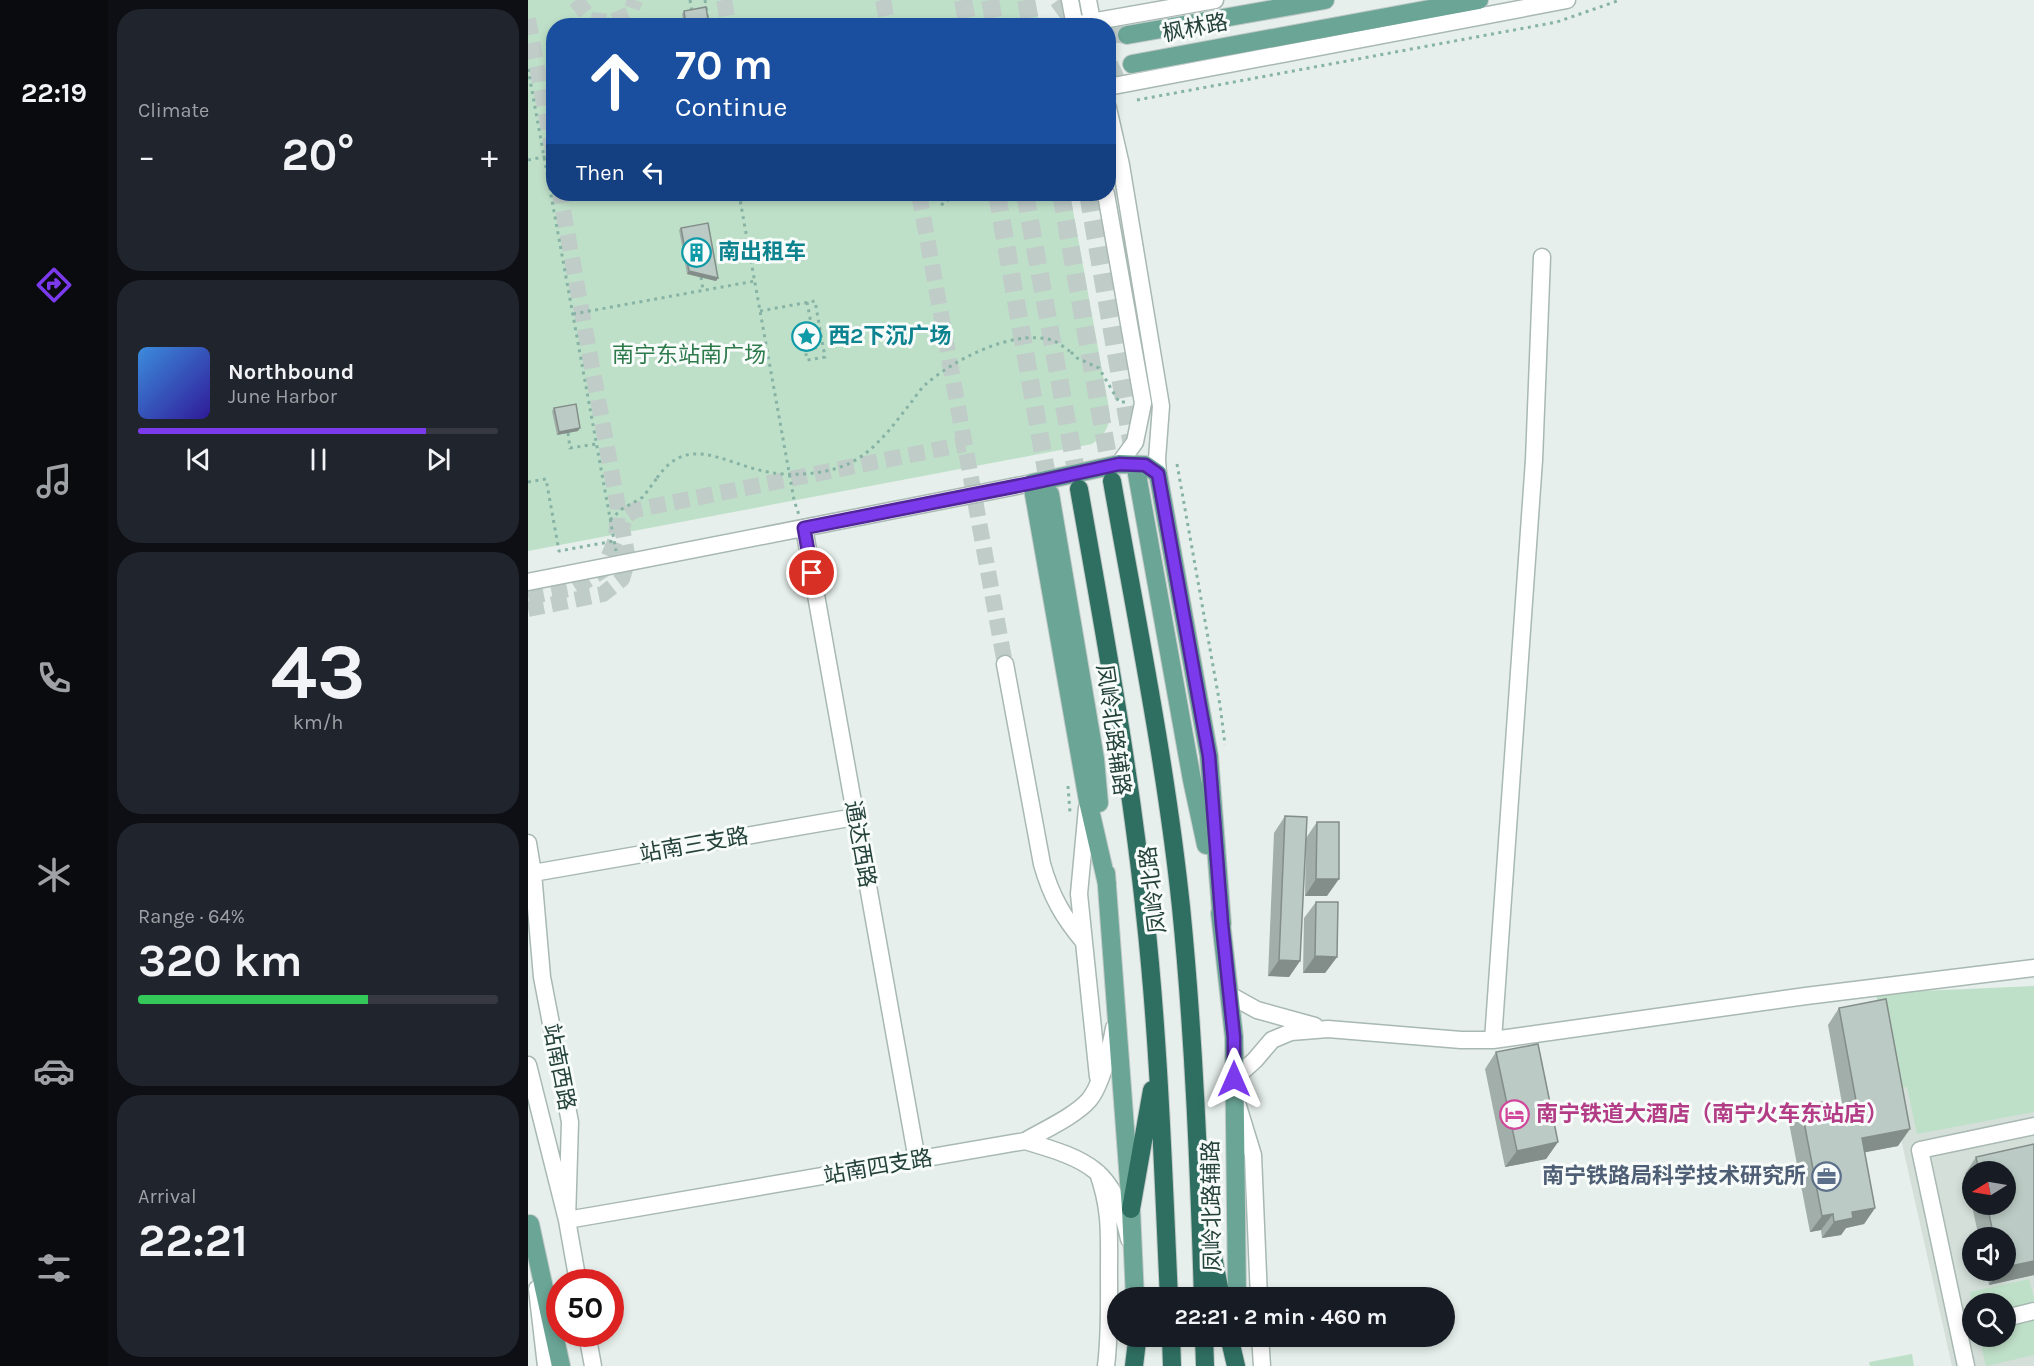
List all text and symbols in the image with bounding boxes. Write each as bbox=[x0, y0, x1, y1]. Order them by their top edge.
street label: 枫林路 bbox=[1160, 9, 1230, 47]
text: 70 m bbox=[675, 40, 773, 90]
icon: ahead bbox=[576, 42, 654, 120]
text: 22:19 bbox=[21, 77, 87, 109]
text: Continue bbox=[675, 91, 787, 123]
text: Climate bbox=[138, 99, 209, 122]
text: 20° bbox=[281, 129, 355, 181]
text: − bbox=[138, 137, 155, 175]
text: + bbox=[481, 137, 498, 175]
icon: left bbox=[637, 156, 670, 189]
text: Then bbox=[576, 160, 625, 186]
building icon: 南出租车 bbox=[681, 236, 713, 268]
place label: 南出租车 bbox=[718, 239, 806, 265]
icon: directions bbox=[33, 264, 75, 306]
place icon: 西2下沉广场 bbox=[791, 320, 823, 352]
place label: 西2下沉广场 bbox=[828, 323, 951, 349]
park label: 南宁东站南广场 bbox=[612, 342, 766, 368]
text: Northbound bbox=[228, 359, 354, 385]
text: June Harbor bbox=[228, 385, 337, 408]
icon: previous bbox=[182, 443, 215, 476]
icon: pause bbox=[302, 443, 335, 476]
icon: next bbox=[422, 443, 455, 476]
icon: music bbox=[33, 460, 75, 502]
pin bbox=[786, 547, 837, 598]
icon: arrive bbox=[795, 556, 828, 589]
text: 43 bbox=[271, 626, 365, 718]
icon: phone bbox=[33, 657, 75, 699]
street label: 凤岭北路辅路 bbox=[1091, 663, 1135, 797]
text: km/h bbox=[293, 711, 343, 734]
street label: 通达西路 bbox=[840, 798, 880, 890]
street label: 站南三支路 bbox=[638, 823, 750, 867]
street label: 凤岭北路 bbox=[1135, 845, 1171, 935]
icon: climate bbox=[33, 854, 75, 896]
text: Range · 64% bbox=[138, 905, 245, 928]
text: 320 km bbox=[138, 935, 302, 987]
street label: 站南西路 bbox=[538, 1021, 580, 1113]
position arrow bbox=[1202, 1047, 1266, 1111]
icon: car bbox=[33, 1050, 75, 1092]
hotel icon: 南宁铁道大酒店（南宁火车东站店） bbox=[1499, 1098, 1531, 1130]
place label: 南宁铁道大酒店（南宁火车东站店） bbox=[1536, 1101, 1888, 1127]
street label: 凤岭北路辅路 bbox=[1198, 1140, 1226, 1272]
street label: 站南四支路 bbox=[822, 1145, 934, 1189]
office icon: 南宁铁路局科学技术研究所 bbox=[1811, 1160, 1843, 1192]
north arrow bbox=[1962, 1161, 2016, 1215]
map controls bbox=[1962, 1161, 2016, 1347]
place label: 南宁铁路局科学技术研究所 bbox=[1542, 1163, 1806, 1189]
text: Arrival bbox=[138, 1185, 197, 1208]
text: 22:21 bbox=[138, 1215, 248, 1267]
button: sound bbox=[1962, 1227, 2016, 1281]
icon: filters bbox=[33, 1247, 75, 1289]
speed limit sign: 50 bbox=[546, 1269, 624, 1347]
button: search bbox=[1962, 1293, 2016, 1347]
text: 22:21 · 2 min · 460 m bbox=[1175, 1304, 1387, 1330]

